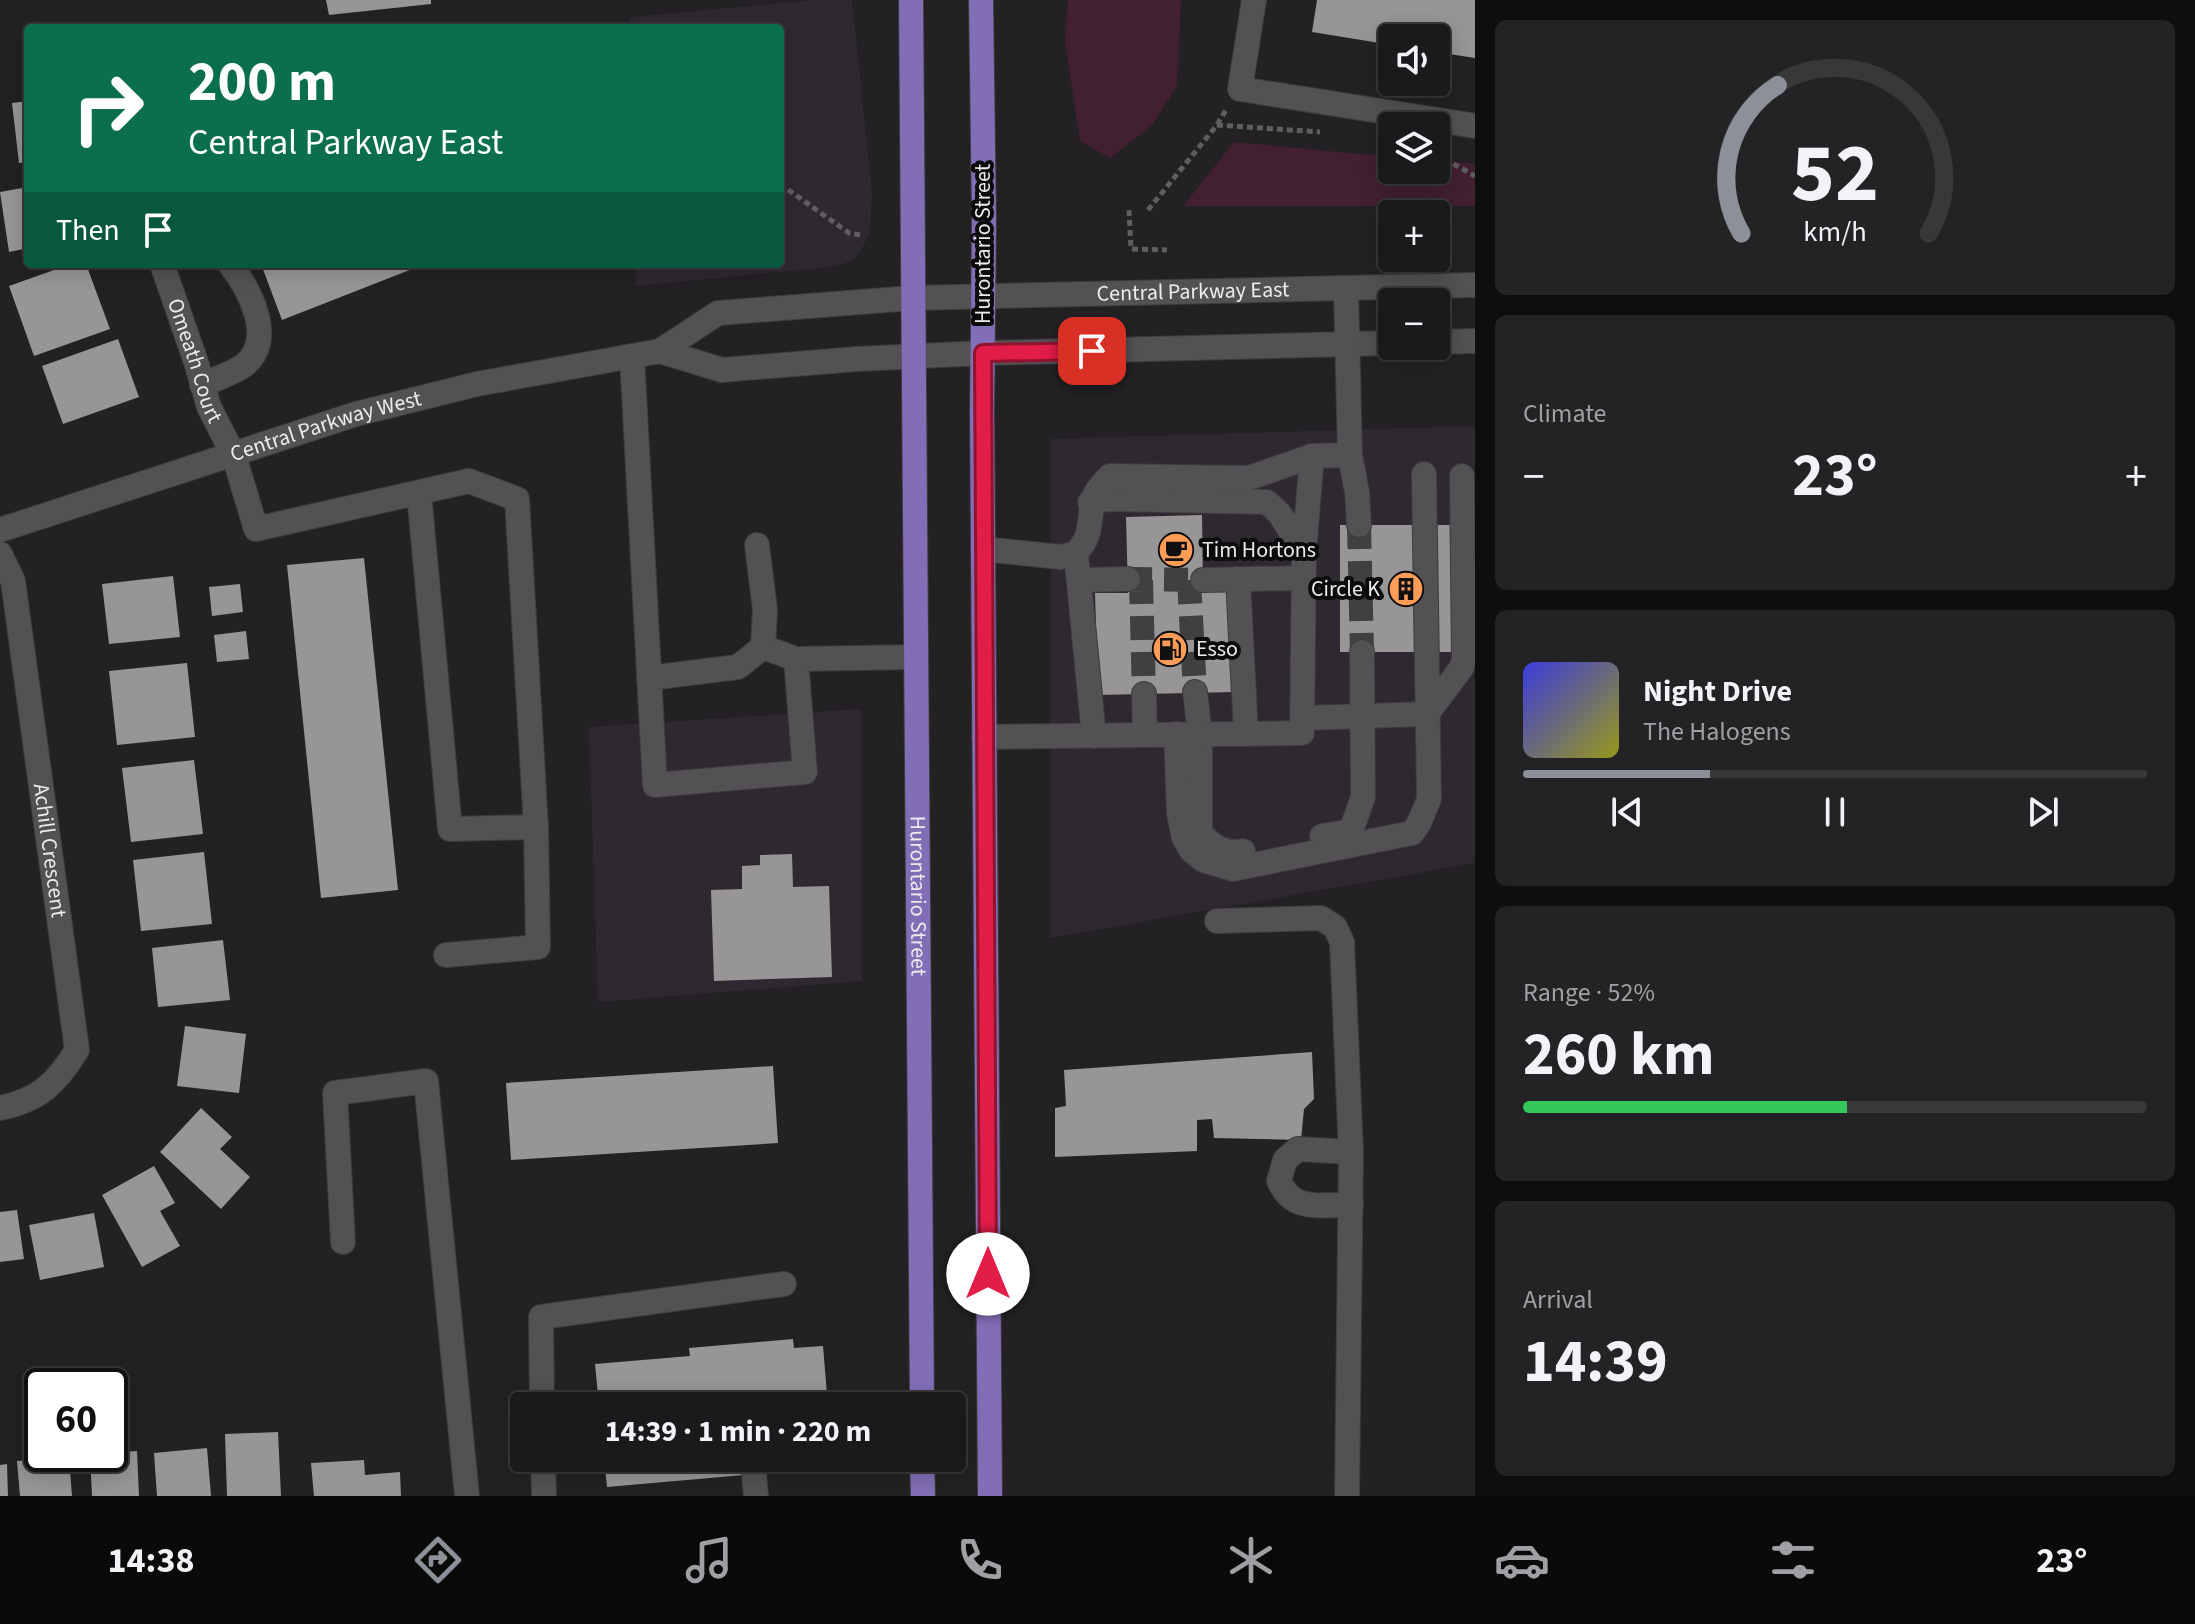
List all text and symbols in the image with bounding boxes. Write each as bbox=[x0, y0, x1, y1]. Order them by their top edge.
map controls bbox=[1378, 24, 1450, 360]
button: sound bbox=[1378, 24, 1450, 96]
text: 200 m bbox=[188, 43, 336, 122]
icon: right bbox=[56, 56, 160, 160]
button: layers bbox=[1378, 112, 1450, 184]
text: 52 bbox=[1791, 114, 1879, 232]
text: Central Parkway East bbox=[188, 117, 503, 168]
street label: Hurontario Street bbox=[967, 163, 999, 324]
button: + bbox=[1378, 200, 1450, 272]
icon: arrive bbox=[136, 208, 180, 252]
text: Then bbox=[56, 209, 120, 252]
text: km/h bbox=[1803, 212, 1867, 252]
street label: Central Parkway East bbox=[1096, 273, 1290, 310]
button: − bbox=[1378, 288, 1450, 360]
street label: Omeath Court bbox=[159, 294, 231, 429]
pin bbox=[1058, 317, 1126, 385]
icon: arrive bbox=[1070, 329, 1114, 373]
street label: Central Parkway West bbox=[226, 382, 425, 470]
text: Climate bbox=[1523, 395, 1607, 432]
text: 23° bbox=[1792, 434, 1878, 519]
text: − bbox=[1523, 446, 1545, 509]
text: + bbox=[2125, 446, 2147, 509]
cafe icon: Tim Hortons bbox=[1157, 531, 1195, 569]
place label: Tim Hortons bbox=[1202, 534, 1316, 566]
building icon: Circle K bbox=[1387, 570, 1425, 608]
place label: Circle K bbox=[1311, 573, 1380, 605]
fuel station icon: Esso bbox=[1151, 630, 1189, 668]
place label: Esso bbox=[1196, 633, 1238, 665]
text: Night Drive bbox=[1643, 670, 1792, 713]
text: The Halogens bbox=[1643, 713, 1791, 750]
street label: Achill Crescent bbox=[25, 781, 75, 920]
icon: previous bbox=[1605, 790, 1649, 834]
icon: pause bbox=[1813, 790, 1857, 834]
icon: next bbox=[2021, 790, 2065, 834]
street label: Hurontario Street bbox=[901, 816, 935, 977]
text: Range · 52% bbox=[1523, 974, 1655, 1011]
text: 260 km bbox=[1523, 1013, 1714, 1098]
position arrow bbox=[946, 1232, 1030, 1316]
text: Arrival bbox=[1523, 1281, 1593, 1318]
text: 14:39 bbox=[1523, 1320, 1668, 1405]
speed limit sign: 60 bbox=[24, 1368, 128, 1472]
text: 14:39 · 1 min · 220 m bbox=[605, 1410, 871, 1453]
icon: directions bbox=[410, 1532, 466, 1588]
icon: music bbox=[681, 1532, 737, 1588]
icon: phone bbox=[952, 1532, 1008, 1588]
icon: climate bbox=[1223, 1532, 1279, 1588]
icon: car bbox=[1494, 1532, 1550, 1588]
icon: filters bbox=[1765, 1532, 1821, 1588]
text: 14:38 bbox=[108, 1535, 194, 1586]
text: 23° bbox=[2036, 1535, 2087, 1586]

